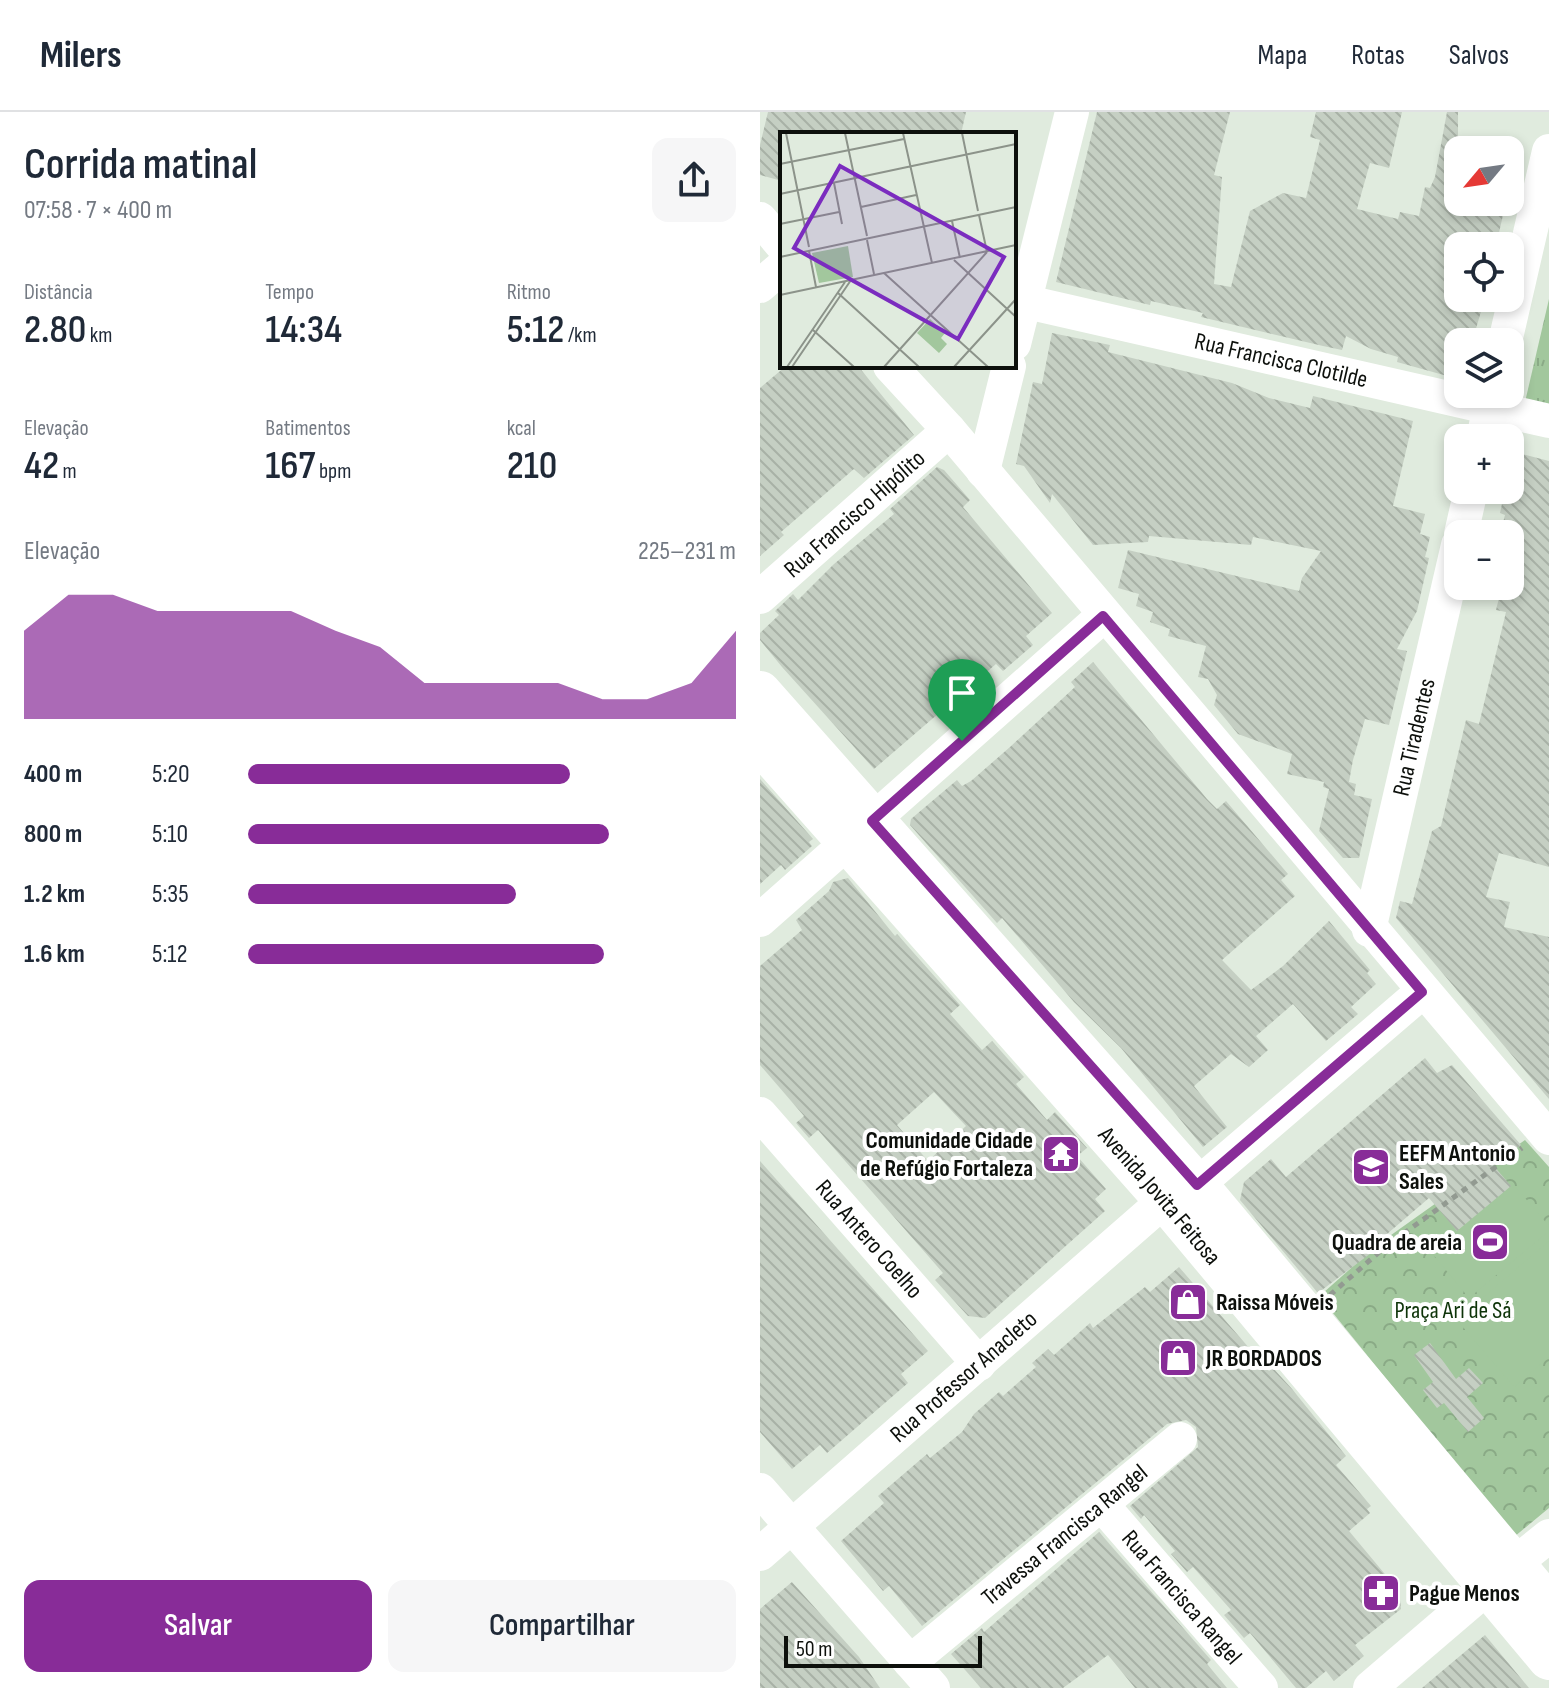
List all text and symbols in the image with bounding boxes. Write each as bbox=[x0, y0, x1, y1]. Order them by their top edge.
text: Milers bbox=[40, 33, 122, 78]
text: Mapa bbox=[1258, 39, 1307, 72]
text: Rotas bbox=[1351, 39, 1405, 72]
text: Salvos bbox=[1449, 39, 1509, 72]
inset map bbox=[780, 132, 1016, 368]
north arrow bbox=[1444, 136, 1524, 216]
map controls bbox=[1444, 136, 1524, 600]
text: Corrida matinal bbox=[24, 138, 257, 191]
button: share bbox=[652, 138, 736, 222]
text: 07:58 · 7 × 400 m bbox=[24, 195, 172, 226]
button: locate bbox=[1444, 232, 1524, 312]
text: Distância bbox=[24, 279, 93, 306]
text: Tempo bbox=[265, 279, 314, 306]
text: Ritmo bbox=[507, 279, 551, 306]
text: 2.80 bbox=[24, 306, 86, 354]
text: 14:34 bbox=[265, 306, 342, 354]
text: 5:12 bbox=[507, 306, 564, 354]
text: km bbox=[86, 322, 112, 349]
text: /km bbox=[564, 322, 597, 349]
street label: Rua Francisca Clotilde bbox=[1192, 327, 1370, 394]
button: layers bbox=[1444, 328, 1524, 408]
text: Elevação bbox=[24, 415, 89, 442]
text: Batimentos bbox=[265, 415, 351, 442]
text: kcal bbox=[507, 415, 536, 442]
button: + bbox=[1444, 424, 1524, 504]
text: 42 bbox=[24, 442, 59, 490]
text: 167 bbox=[265, 442, 315, 490]
text: 210 bbox=[507, 442, 557, 490]
street label: Rua Francisco Hipólito bbox=[778, 444, 931, 584]
text: m bbox=[59, 458, 77, 485]
text: bpm bbox=[315, 458, 351, 485]
button: − bbox=[1444, 520, 1524, 600]
text: Elevação bbox=[24, 536, 100, 567]
text: 225–231 m bbox=[638, 536, 736, 567]
pin bbox=[928, 659, 996, 741]
icon: arrive bbox=[940, 671, 984, 715]
street label: Rua Tiradentes bbox=[1386, 676, 1442, 799]
text: 400 m bbox=[24, 759, 82, 790]
text: 5:20 bbox=[152, 759, 190, 790]
text: 800 m bbox=[24, 819, 82, 850]
text: 5:10 bbox=[152, 819, 188, 850]
text: 1.2 km bbox=[24, 879, 85, 910]
text: 5:35 bbox=[152, 879, 189, 910]
text: 1.6 km bbox=[24, 939, 85, 970]
text: 5:12 bbox=[152, 939, 187, 970]
street label: Avenida Jovita Feitosa bbox=[1091, 1120, 1227, 1271]
place label: Comunidade Cidade de Refúgio Fortaleza bbox=[860, 1126, 1033, 1183]
temple icon: Comunidade Cidade de Refúgio Fortaleza bbox=[1040, 1133, 1082, 1175]
place label: EEFM Antonio Sales bbox=[1399, 1139, 1516, 1196]
school or university icon: EEFM Antonio Sales bbox=[1350, 1146, 1392, 1188]
street label: Rua Antero Coelho bbox=[809, 1174, 929, 1305]
sports icon: Quadra de areia bbox=[1469, 1221, 1511, 1263]
place label: Quadra de areia bbox=[1332, 1228, 1462, 1257]
shop icon: Raissa Móveis bbox=[1167, 1281, 1209, 1323]
place label: Raissa Móveis bbox=[1216, 1288, 1334, 1317]
park label: Praça Ari de Sá bbox=[1394, 1296, 1512, 1325]
street label: Rua Professor Anacleto bbox=[884, 1305, 1043, 1449]
shop icon: JR BORDADOS bbox=[1157, 1337, 1199, 1379]
place label: JR BORDADOS bbox=[1205, 1344, 1322, 1373]
street label: Travessa Francisca Rangel bbox=[976, 1458, 1153, 1612]
street label: Rua Francisca Rangel bbox=[1115, 1524, 1248, 1670]
pharmacy icon: Pague Menos bbox=[1360, 1572, 1402, 1614]
place label: Pague Menos bbox=[1409, 1579, 1520, 1608]
button: Salvar bbox=[24, 1580, 372, 1672]
button: Compartilhar bbox=[388, 1580, 736, 1672]
scale bar bbox=[784, 1632, 982, 1668]
text: 50 m bbox=[796, 1636, 832, 1663]

